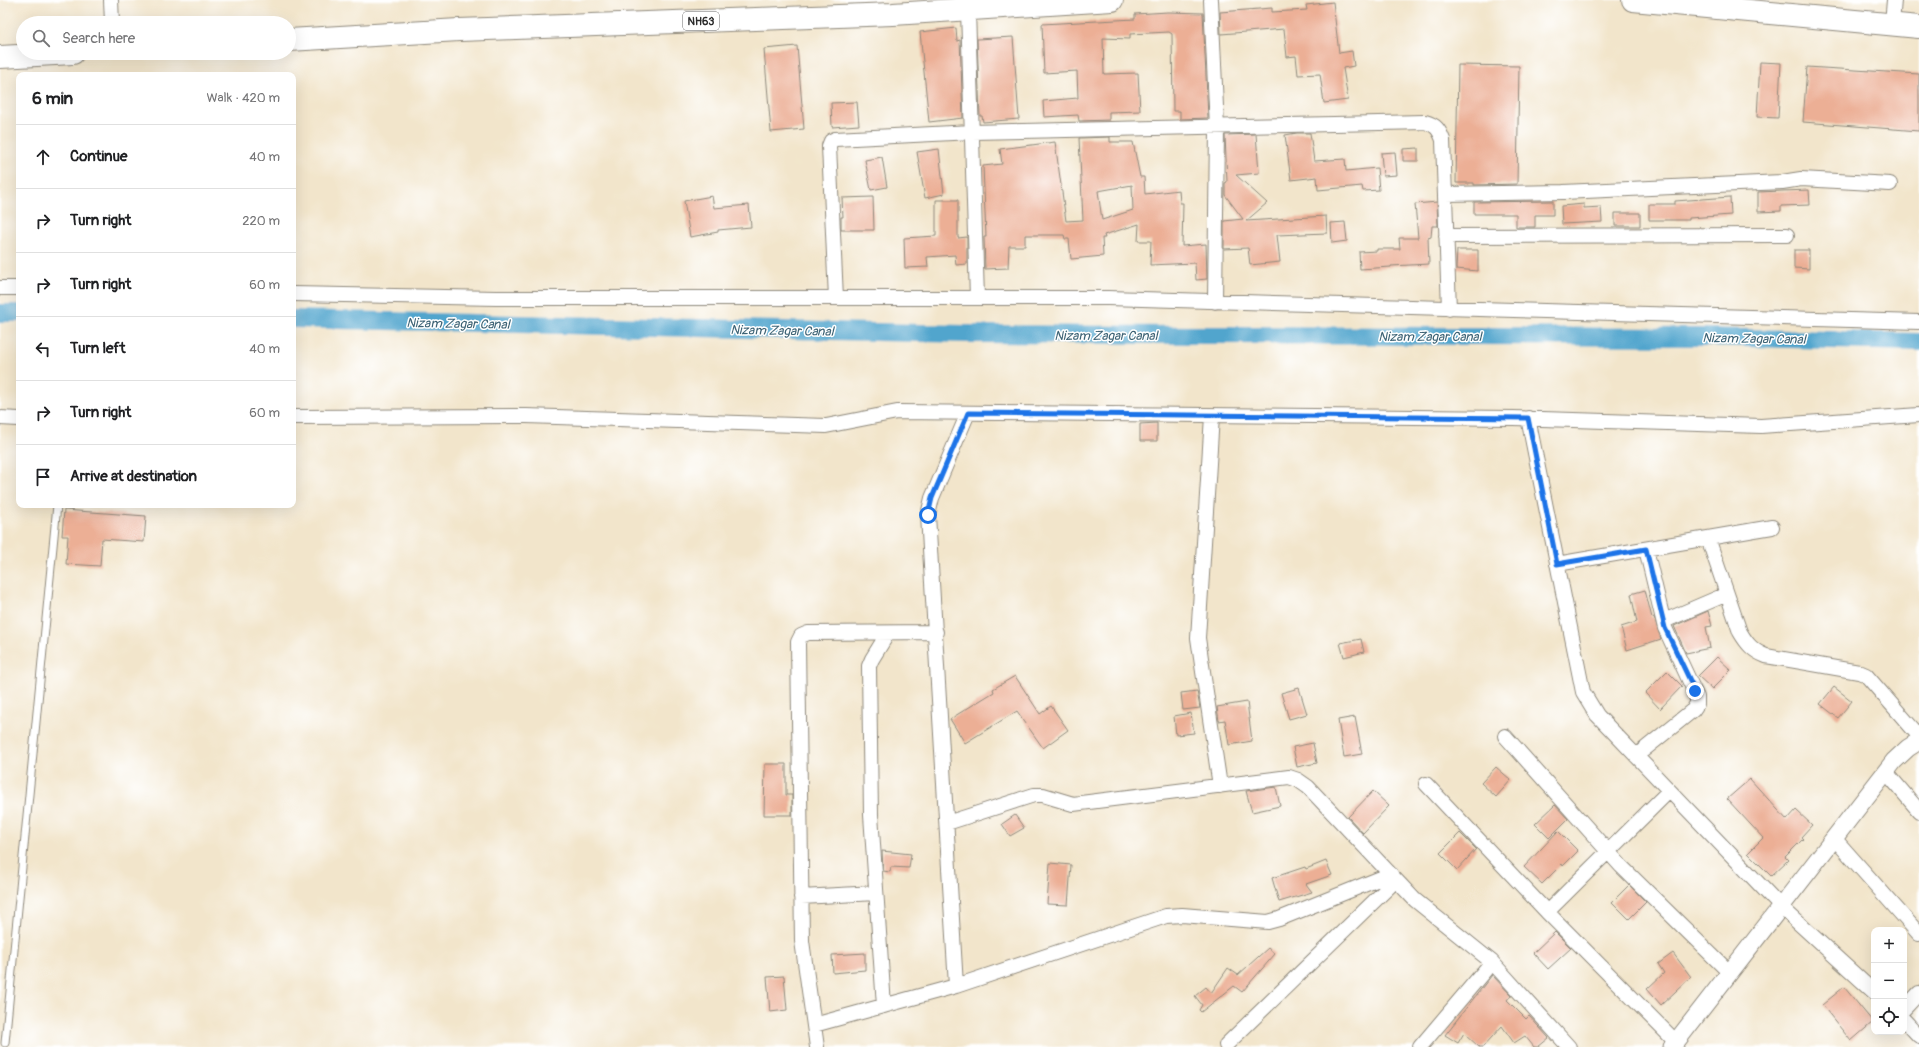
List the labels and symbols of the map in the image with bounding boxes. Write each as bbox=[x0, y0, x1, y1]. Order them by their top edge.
road number: NH63 bbox=[683, 12, 719, 30]
water label: Nizam Zagar Canal bbox=[406, 315, 512, 333]
water label: Nizam Zagar Canal bbox=[730, 322, 836, 340]
water label: Nizam Zagar Canal bbox=[1054, 328, 1160, 344]
water label: Nizam Zagar Canal bbox=[1378, 329, 1484, 345]
water label: Nizam Zagar Canal bbox=[1702, 330, 1808, 348]
route start bbox=[919, 506, 937, 524]
route end bbox=[1686, 682, 1704, 700]

